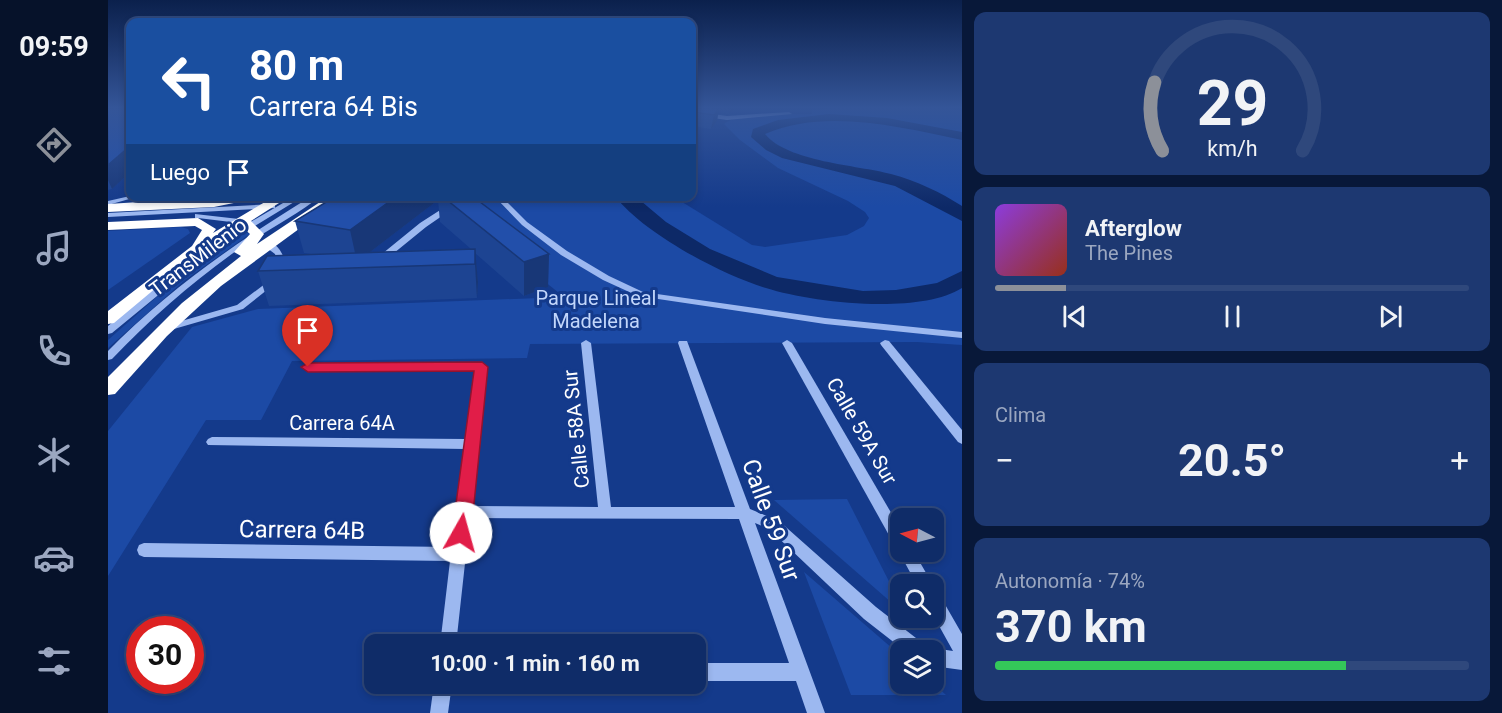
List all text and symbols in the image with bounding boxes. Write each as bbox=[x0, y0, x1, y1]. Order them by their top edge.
text: 09:59 bbox=[19, 31, 89, 63]
text: 80 m bbox=[249, 41, 344, 90]
icon: left bbox=[150, 42, 228, 120]
text: 29 bbox=[1196, 67, 1268, 140]
text: Carrera 64 Bis bbox=[249, 91, 418, 123]
icon: directions bbox=[33, 124, 75, 166]
text: km/h bbox=[1207, 136, 1257, 161]
icon: arrive bbox=[222, 156, 255, 189]
text: Luego bbox=[150, 160, 210, 185]
street label: TransMilenio bbox=[145, 213, 251, 301]
text: Afterglow bbox=[1085, 216, 1182, 241]
icon: music bbox=[33, 227, 75, 269]
text: The Pines bbox=[1085, 241, 1173, 265]
park label: Parque Lineal Madelena bbox=[536, 286, 656, 333]
icon: previous bbox=[1058, 300, 1091, 333]
icon: pause bbox=[1216, 300, 1249, 333]
icon: next bbox=[1374, 300, 1407, 333]
pin bbox=[282, 305, 333, 367]
icon: arrive bbox=[291, 314, 324, 347]
icon: phone bbox=[33, 330, 75, 372]
street label: Calle 58A Sur bbox=[558, 368, 594, 490]
street label: Calle 59A Sur bbox=[822, 373, 902, 489]
text: Clima bbox=[995, 403, 1046, 427]
street label: Carrera 64A bbox=[289, 411, 395, 435]
icon: climate bbox=[33, 434, 75, 476]
text: 20.5° bbox=[1178, 434, 1286, 487]
text: − bbox=[995, 441, 1014, 480]
text: + bbox=[1450, 441, 1469, 480]
street label: Calle 59 Sur bbox=[736, 455, 806, 585]
position arrow bbox=[429, 501, 493, 565]
north arrow bbox=[890, 508, 944, 562]
map controls bbox=[890, 508, 944, 694]
street label: Carrera 64B bbox=[239, 515, 365, 545]
icon: car bbox=[33, 537, 75, 579]
text: Autonomía · 74% bbox=[995, 569, 1145, 593]
button: search bbox=[890, 574, 944, 628]
text: 370 km bbox=[995, 600, 1147, 653]
speed limit sign: 30 bbox=[126, 616, 204, 694]
icon: filters bbox=[33, 640, 75, 682]
button: layers bbox=[890, 640, 944, 694]
text: 10:00 · 1 min · 160 m bbox=[430, 651, 640, 676]

